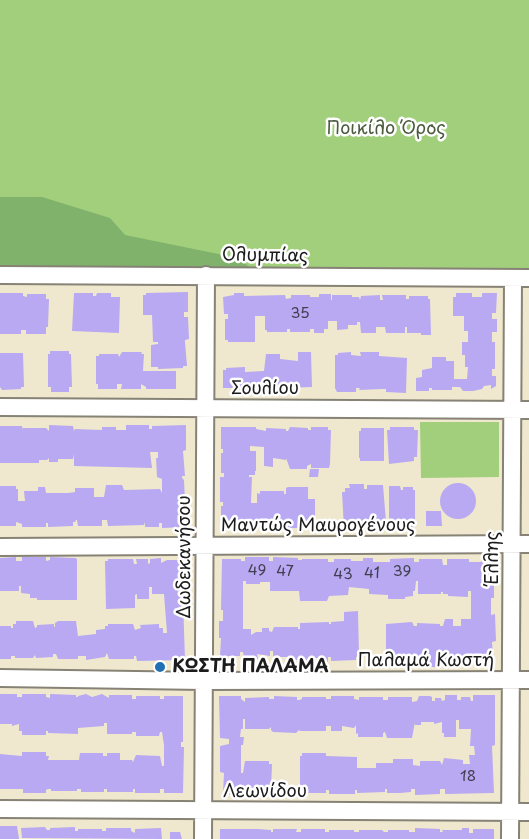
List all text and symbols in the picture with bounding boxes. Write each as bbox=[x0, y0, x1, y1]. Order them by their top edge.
park label: Ποικίλο Όρος bbox=[327, 118, 445, 140]
street label: Ολυμπίας bbox=[222, 244, 308, 268]
house number: 35 bbox=[290, 305, 310, 323]
street label: Σουλίου bbox=[231, 378, 299, 400]
street label: Δωδεκανήσου bbox=[174, 495, 196, 619]
street label: Μαντώς Μαυρογένους bbox=[221, 515, 415, 537]
street label: Έλλης bbox=[482, 531, 504, 585]
house number: 49 bbox=[248, 562, 266, 580]
house number: 47 bbox=[276, 563, 294, 581]
house number: 39 bbox=[393, 563, 411, 581]
house number: 41 bbox=[364, 565, 380, 583]
house number: 43 bbox=[333, 566, 353, 584]
street label: Παλαμά Κωστή bbox=[358, 650, 494, 672]
place label: ΚΩΣΤΗ ΠΑΛΑΜΑ bbox=[172, 656, 329, 678]
marker: ΚΩΣΤΗ ΠΑΛΑΜΑ bbox=[153, 660, 167, 674]
house number: 18 bbox=[460, 768, 476, 786]
street label: Λεωνίδου bbox=[223, 781, 307, 803]

